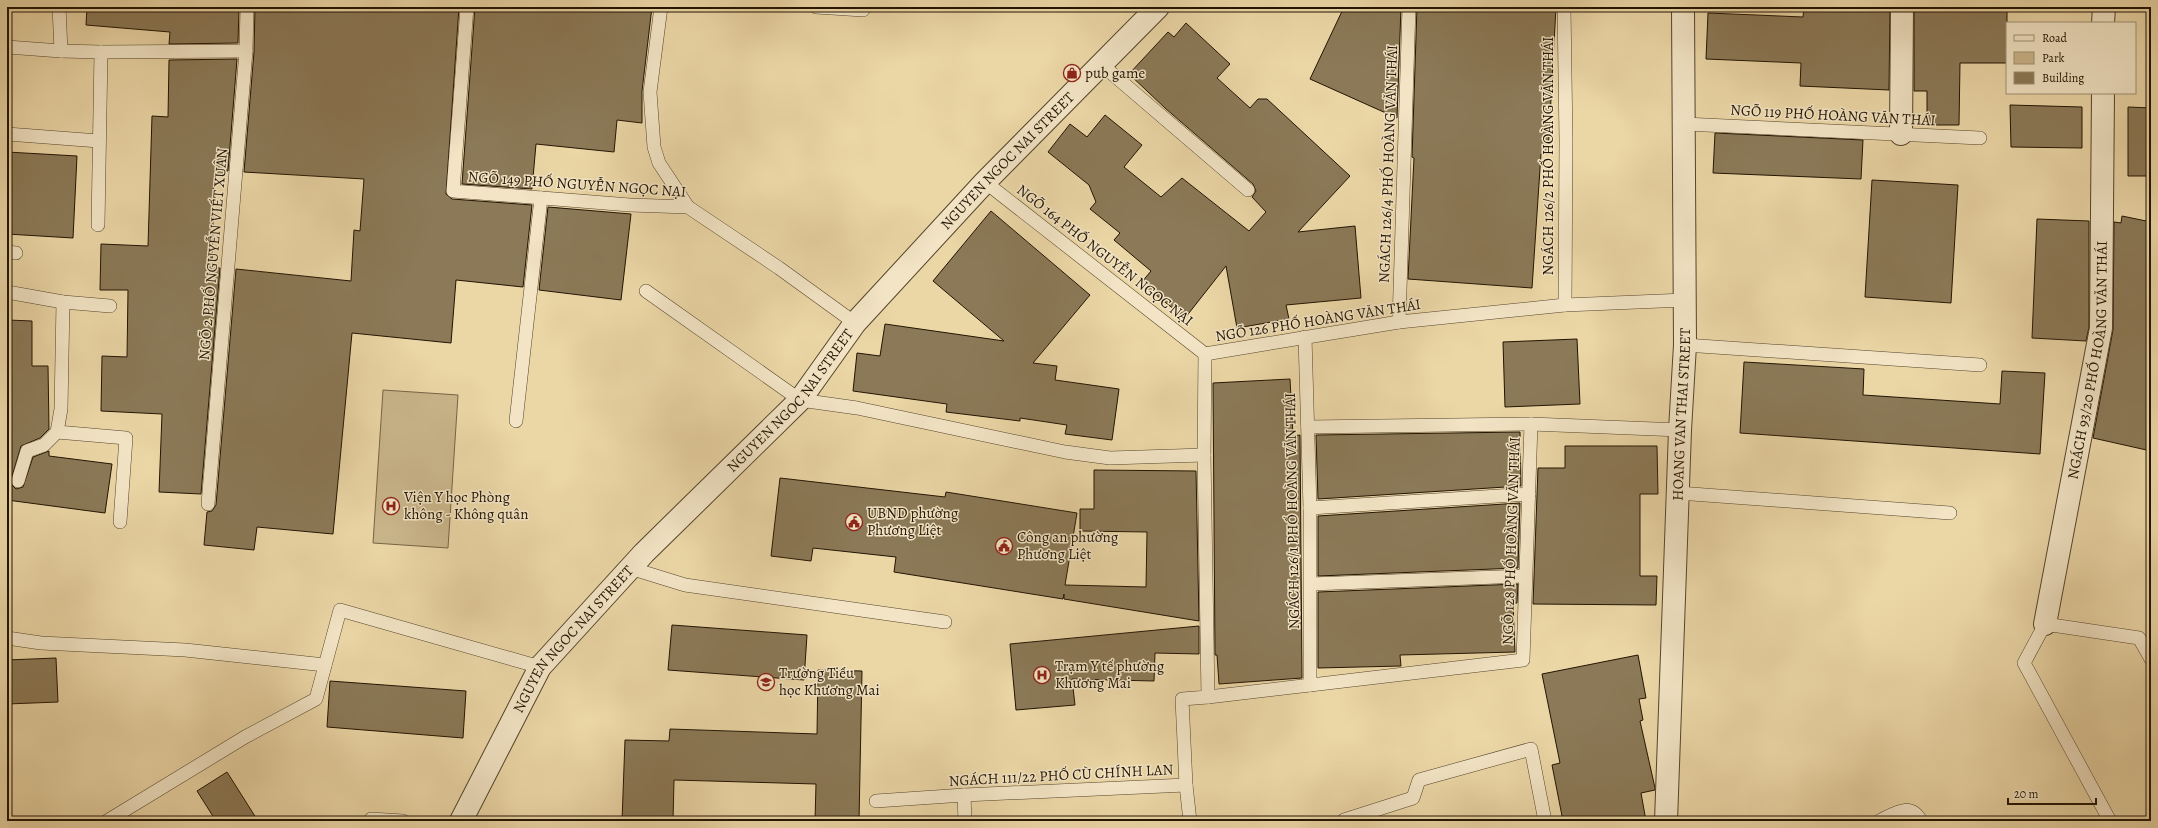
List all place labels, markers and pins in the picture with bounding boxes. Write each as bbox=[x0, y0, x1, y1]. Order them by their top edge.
shop icon: pub game bbox=[1062, 63, 1082, 83]
place label: pub game bbox=[1085, 63, 1145, 83]
place label: Viện Y học Phòng không - Không quân bbox=[403, 487, 528, 524]
hospital icon: Viện Y học Phòng không - Không quân bbox=[381, 496, 401, 516]
place label: UBND phường Phương Liệt bbox=[867, 503, 959, 540]
public building icon: UBND phường Phương Liệt bbox=[844, 512, 864, 532]
place label: Công an phường Phương Liệt bbox=[1017, 527, 1119, 564]
public building icon: Công an phường Phương Liệt bbox=[994, 536, 1014, 556]
place label: Trạm Y tế phường Khương Mai bbox=[1055, 656, 1165, 693]
place label: Trường Tiểu học Khương Mai bbox=[779, 663, 880, 700]
hospital icon: Trạm Y tế phường Khương Mai bbox=[1032, 665, 1052, 685]
school or university icon: Trường Tiểu học Khương Mai bbox=[756, 672, 776, 692]

